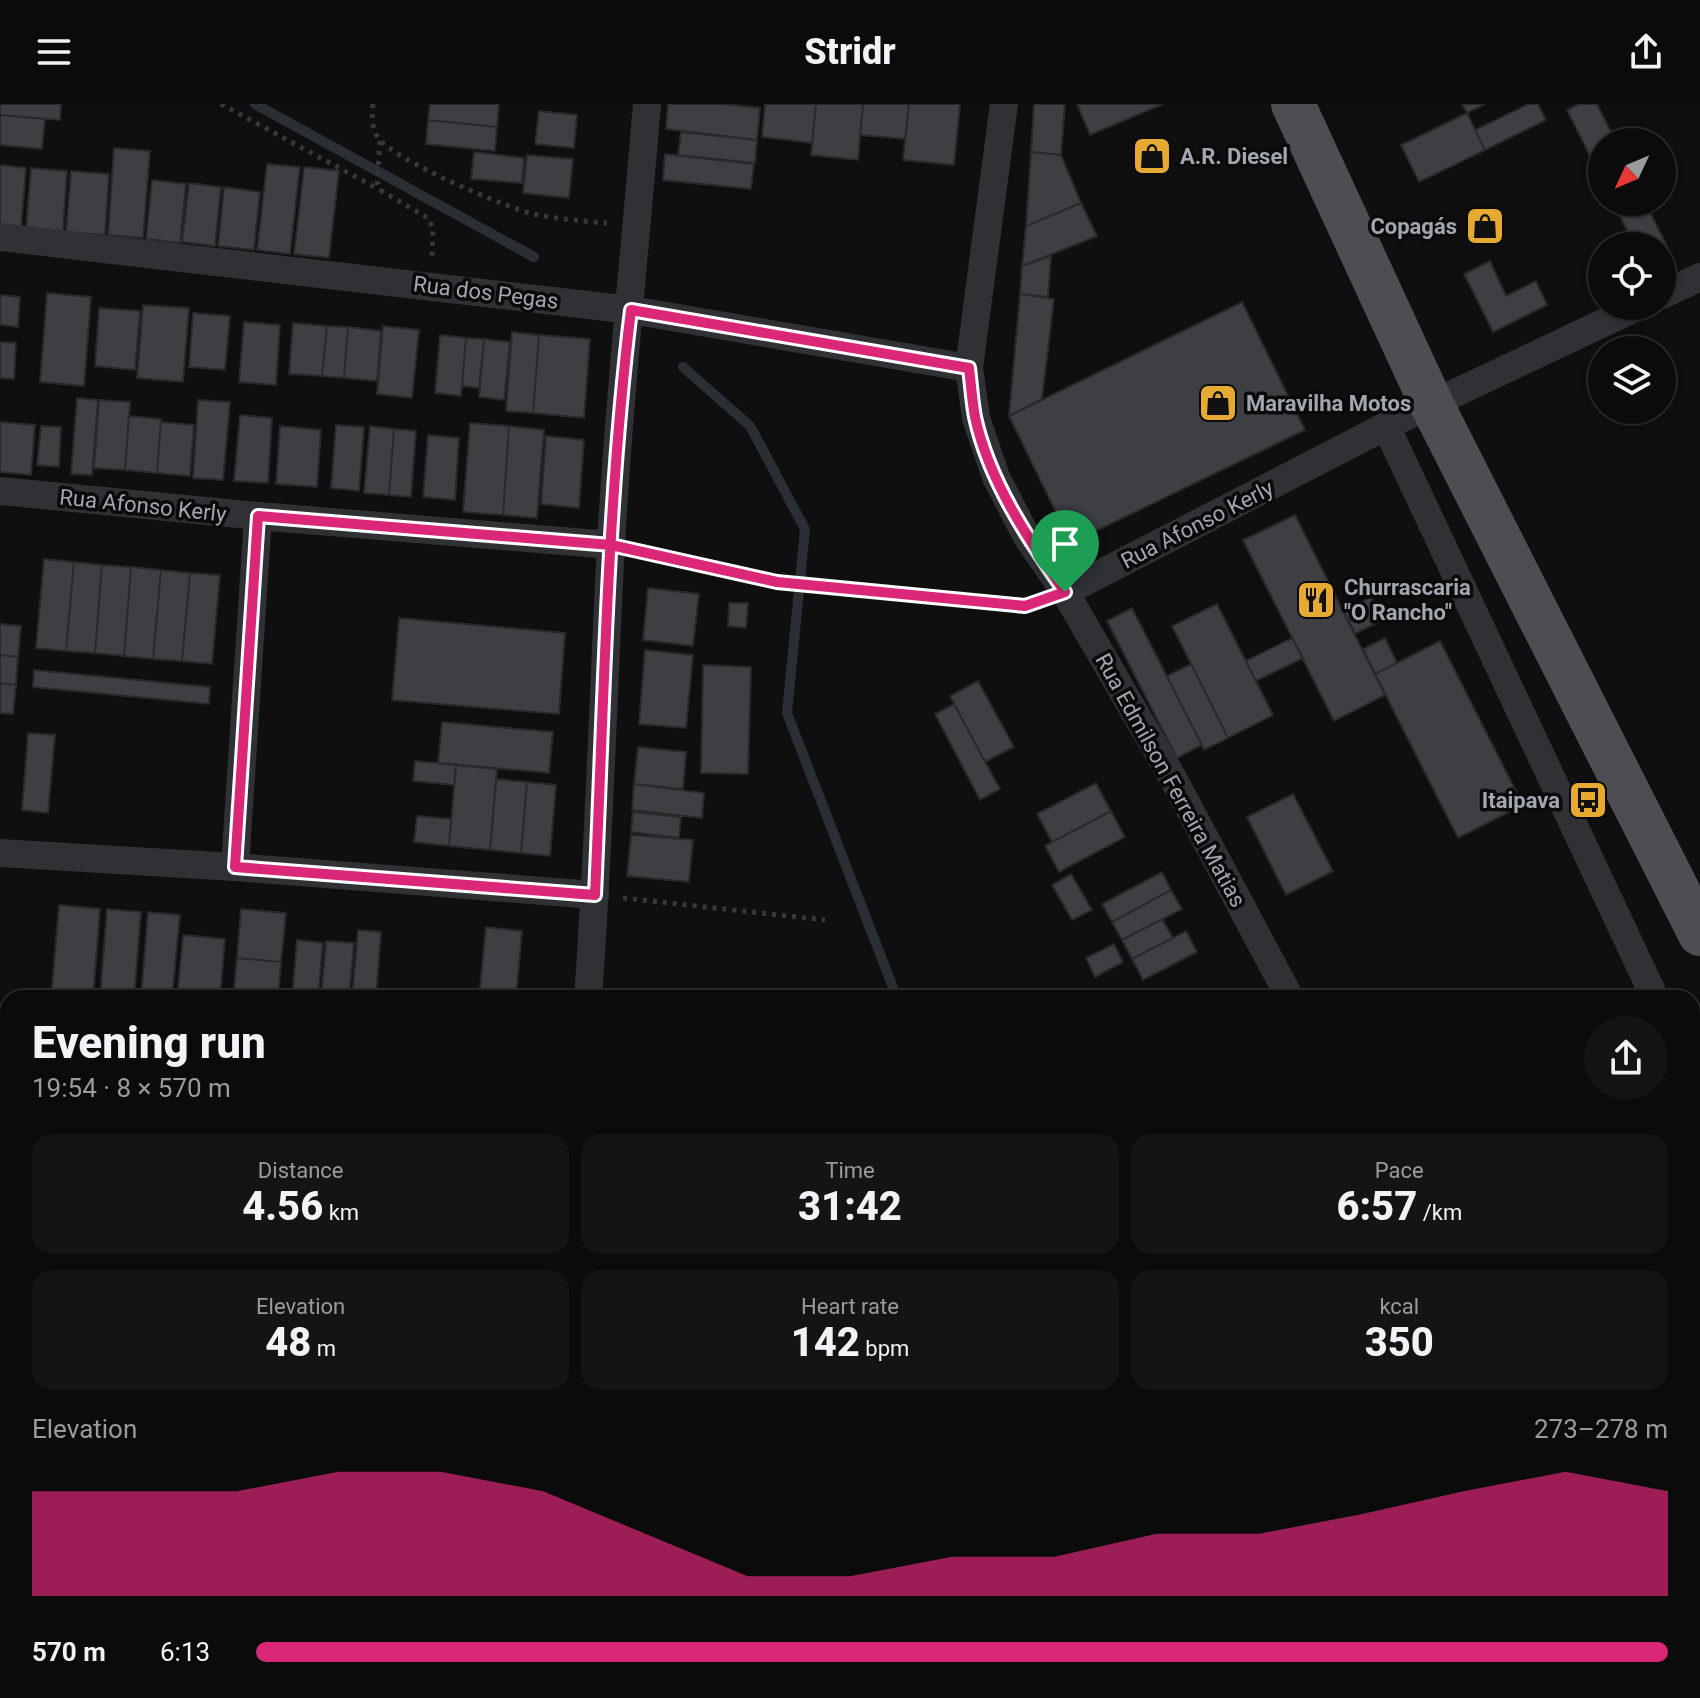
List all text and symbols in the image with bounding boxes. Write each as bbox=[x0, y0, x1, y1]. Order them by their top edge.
icon: menu bbox=[32, 30, 76, 74]
icon: share bbox=[1624, 30, 1668, 74]
text: Stridr bbox=[804, 31, 896, 73]
north arrow bbox=[1588, 128, 1676, 216]
map controls bbox=[1588, 128, 1676, 424]
shop icon: A.R. Diesel bbox=[1131, 135, 1173, 177]
place label: A.R. Diesel bbox=[1180, 144, 1288, 169]
shop icon: Copagás bbox=[1464, 205, 1506, 247]
place label: Copagás bbox=[1370, 214, 1457, 239]
button: locate bbox=[1588, 232, 1676, 320]
street label: Rua dos Pegas bbox=[412, 271, 560, 314]
button: layers bbox=[1588, 336, 1676, 424]
shop icon: Maravilha Motos bbox=[1197, 382, 1239, 424]
place label: Maravilha Motos bbox=[1246, 391, 1411, 416]
street label: Rua Afonso Kerly bbox=[1117, 475, 1278, 574]
street label: Rua Afonso Kerly bbox=[58, 484, 228, 527]
pin bbox=[1031, 510, 1099, 592]
icon: arrive bbox=[1043, 522, 1087, 566]
place label: Churrascaria "O Rancho" bbox=[1344, 575, 1471, 625]
restaurant icon: Churrascaria "O Rancho" bbox=[1295, 579, 1337, 621]
street label: Rua Edmilson Ferreira Matias bbox=[1090, 649, 1251, 911]
bus stop icon: Itaipava bbox=[1567, 779, 1609, 821]
place label: Itaipava bbox=[1482, 788, 1560, 813]
button: share bbox=[1584, 1016, 1668, 1100]
text: Evening run bbox=[32, 1017, 266, 1069]
text: 19:54 · 8 × 570 m bbox=[32, 1073, 231, 1103]
text: Distance bbox=[258, 1158, 343, 1183]
text: Time bbox=[825, 1158, 875, 1183]
text: Pace bbox=[1375, 1158, 1424, 1183]
text: 4.56 bbox=[242, 1183, 323, 1230]
text: 31:42 bbox=[798, 1183, 902, 1230]
text: 6:57 bbox=[1336, 1183, 1417, 1230]
text: km bbox=[323, 1200, 359, 1225]
text: /km bbox=[1417, 1200, 1462, 1225]
text: Elevation bbox=[256, 1294, 345, 1319]
text: Heart rate bbox=[801, 1294, 899, 1319]
text: kcal bbox=[1379, 1294, 1419, 1319]
text: 48 bbox=[265, 1319, 311, 1366]
text: 142 bbox=[791, 1319, 860, 1366]
text: 350 bbox=[1365, 1319, 1434, 1366]
text: m bbox=[311, 1336, 336, 1361]
text: bpm bbox=[860, 1336, 909, 1361]
text: Elevation bbox=[32, 1414, 137, 1444]
text: 273–278 m bbox=[1534, 1414, 1668, 1444]
text: 570 m bbox=[32, 1637, 106, 1667]
text: 6:13 bbox=[160, 1637, 210, 1667]

